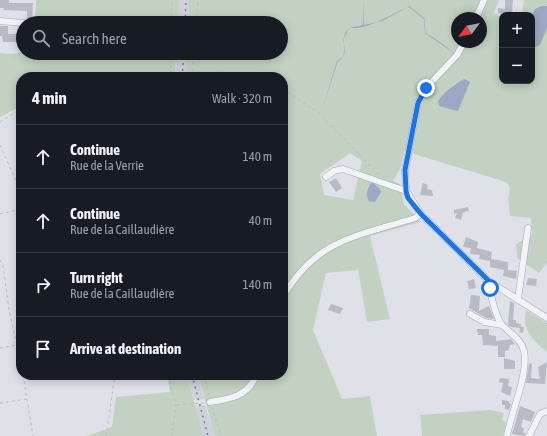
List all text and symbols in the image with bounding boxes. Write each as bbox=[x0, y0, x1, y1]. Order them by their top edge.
north arrow bbox=[451, 12, 487, 48]
map controls bbox=[499, 12, 535, 84]
button: + bbox=[499, 12, 535, 48]
search box bbox=[16, 16, 288, 60]
icon: search bbox=[30, 27, 52, 49]
text: Search here bbox=[62, 30, 127, 47]
button: − bbox=[499, 48, 535, 84]
route end bbox=[417, 79, 435, 97]
text: 4 min bbox=[32, 88, 67, 108]
text: Walk · 320 m bbox=[212, 91, 272, 106]
text: Continue bbox=[70, 141, 120, 158]
icon: ahead bbox=[32, 146, 54, 168]
text: 140 m bbox=[243, 149, 272, 164]
text: Rue de la Verrie bbox=[70, 158, 144, 173]
text: Continue bbox=[70, 205, 120, 222]
icon: ahead bbox=[32, 210, 54, 232]
text: 40 m bbox=[249, 213, 272, 228]
text: Rue de la Caillaudière bbox=[70, 222, 174, 237]
text: Turn right bbox=[70, 269, 123, 286]
icon: right bbox=[32, 274, 54, 296]
text: 140 m bbox=[243, 277, 272, 292]
route start bbox=[481, 279, 499, 297]
text: Rue de la Caillaudière bbox=[70, 286, 174, 301]
icon: arrive bbox=[32, 338, 54, 360]
text: Arrive at destination bbox=[70, 340, 181, 357]

